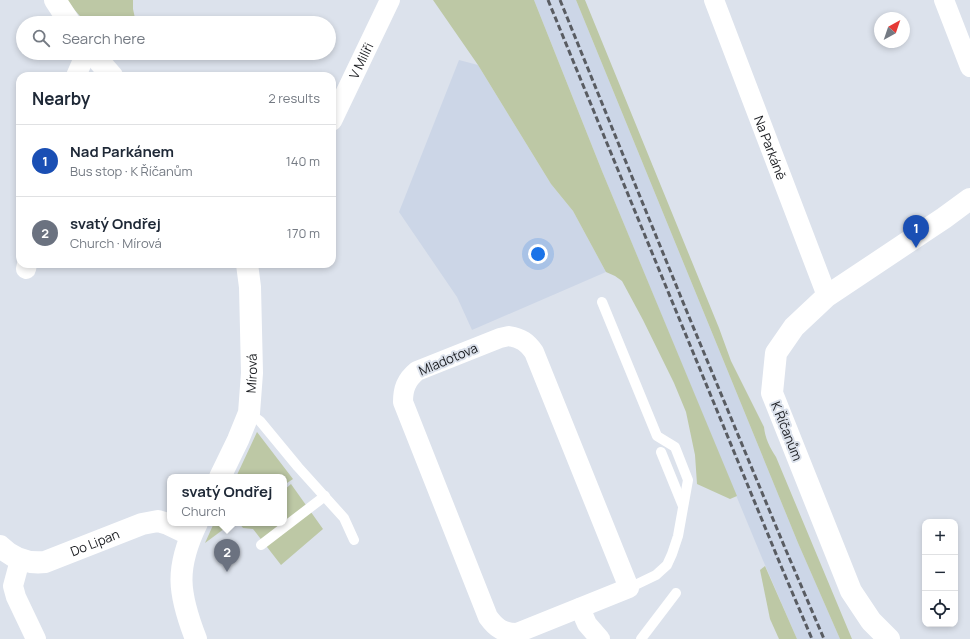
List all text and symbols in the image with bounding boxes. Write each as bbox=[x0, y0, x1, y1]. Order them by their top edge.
north arrow bbox=[874, 12, 910, 48]
search box bbox=[16, 16, 336, 60]
icon: search bbox=[30, 27, 52, 49]
text: Search here bbox=[62, 28, 145, 49]
street label: V Milíři bbox=[345, 39, 377, 82]
text: Nearby bbox=[32, 87, 90, 110]
text: 2 results bbox=[268, 89, 320, 107]
street label: Na Parkáně bbox=[750, 113, 791, 183]
text: Nad Parkánem bbox=[70, 141, 174, 162]
text: 1 bbox=[42, 152, 48, 170]
text: 140 m bbox=[286, 152, 320, 170]
text: Bus stop · K Říčanům bbox=[70, 162, 193, 180]
text: svatý Ondřej bbox=[70, 213, 161, 234]
pin: 1 bbox=[903, 215, 929, 248]
text: 2 bbox=[41, 224, 49, 242]
text: 170 m bbox=[287, 224, 320, 242]
text: Church · Mírová bbox=[70, 234, 162, 252]
your location bbox=[528, 244, 548, 264]
street label: Mladotova bbox=[416, 339, 480, 379]
street label: Mírová bbox=[242, 353, 261, 394]
street label: K Říčanům bbox=[767, 399, 807, 463]
popup bbox=[167, 474, 287, 526]
text: svatý Ondřej bbox=[182, 481, 272, 502]
text: Church bbox=[182, 502, 226, 520]
map controls bbox=[922, 519, 958, 627]
button: + bbox=[922, 519, 958, 555]
street label: Do Lipan bbox=[68, 525, 122, 560]
pin: 2 bbox=[214, 539, 240, 572]
button: − bbox=[922, 555, 958, 591]
button: locate bbox=[922, 591, 958, 627]

